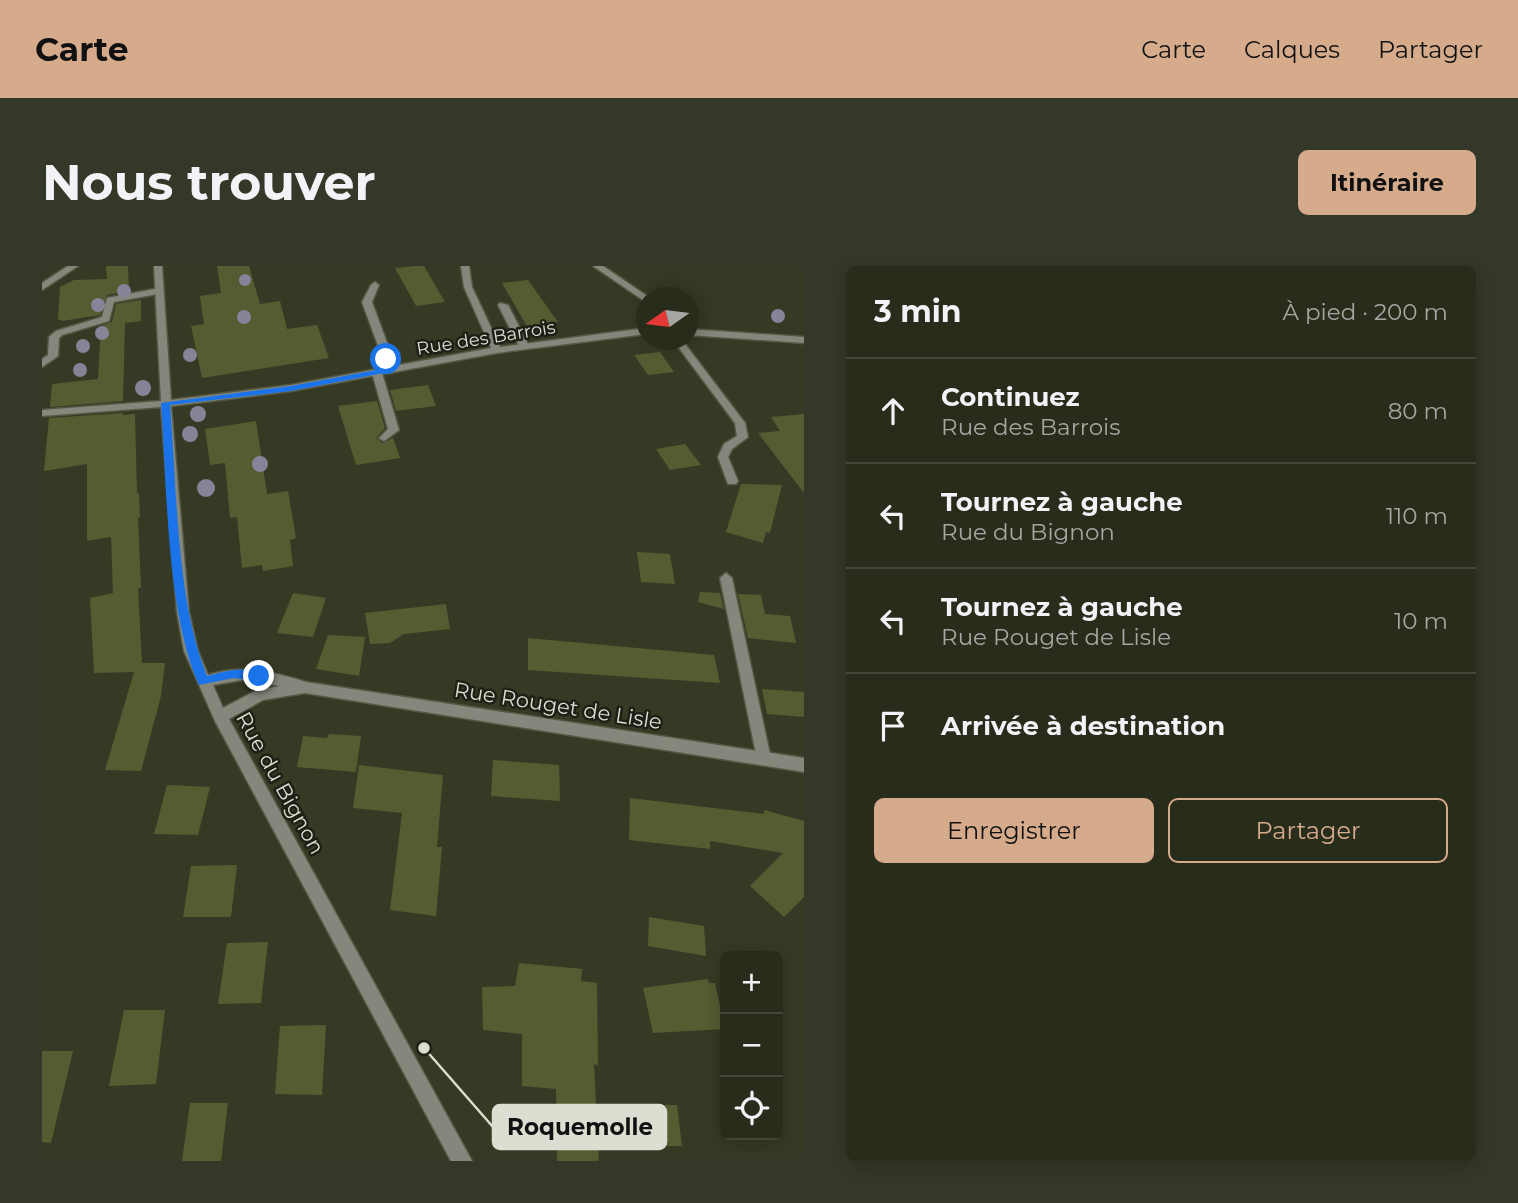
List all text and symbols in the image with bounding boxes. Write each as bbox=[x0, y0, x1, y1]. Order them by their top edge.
text: Carte bbox=[35, 29, 128, 69]
text: Carte bbox=[1141, 35, 1206, 64]
text: Calques bbox=[1244, 35, 1340, 64]
text: Partager bbox=[1378, 35, 1483, 64]
button: Itinéraire bbox=[1298, 150, 1476, 215]
text: Nous trouver bbox=[42, 153, 376, 212]
north arrow bbox=[636, 287, 699, 350]
text: 3 min bbox=[874, 293, 961, 330]
text: À pied · 200 m bbox=[1282, 298, 1448, 326]
street label: Rue des Barrois bbox=[415, 316, 557, 360]
route start bbox=[370, 343, 401, 374]
text: Continuez bbox=[941, 381, 1080, 413]
icon: ahead bbox=[874, 392, 912, 430]
text: 80 m bbox=[1388, 397, 1448, 425]
text: Rue des Barrois bbox=[941, 413, 1120, 441]
text: Tournez à gauche bbox=[941, 486, 1183, 518]
icon: left bbox=[874, 497, 912, 535]
text: 110 m bbox=[1386, 502, 1448, 530]
text: Rue du Bignon bbox=[941, 518, 1115, 546]
text: Tournez à gauche bbox=[941, 591, 1183, 623]
icon: left bbox=[874, 602, 912, 640]
text: 10 m bbox=[1394, 607, 1448, 635]
text: Rue Rouget de Lisle bbox=[941, 623, 1171, 651]
route end bbox=[243, 660, 274, 691]
street label: Rue Rouget de Lisle bbox=[452, 677, 664, 734]
street label: Rue du Bignon bbox=[231, 707, 330, 858]
icon: arrive bbox=[874, 707, 912, 745]
text: Arrivée à destination bbox=[941, 710, 1225, 742]
button: Enregistrer bbox=[874, 798, 1154, 863]
button: Partager bbox=[1168, 798, 1448, 863]
map controls bbox=[720, 951, 783, 1140]
button: + bbox=[720, 951, 783, 1014]
button: − bbox=[720, 1014, 783, 1077]
button: locate bbox=[720, 1077, 783, 1140]
callout: Roquemolle bbox=[493, 1105, 666, 1149]
text: Roquemolle bbox=[507, 1113, 653, 1141]

